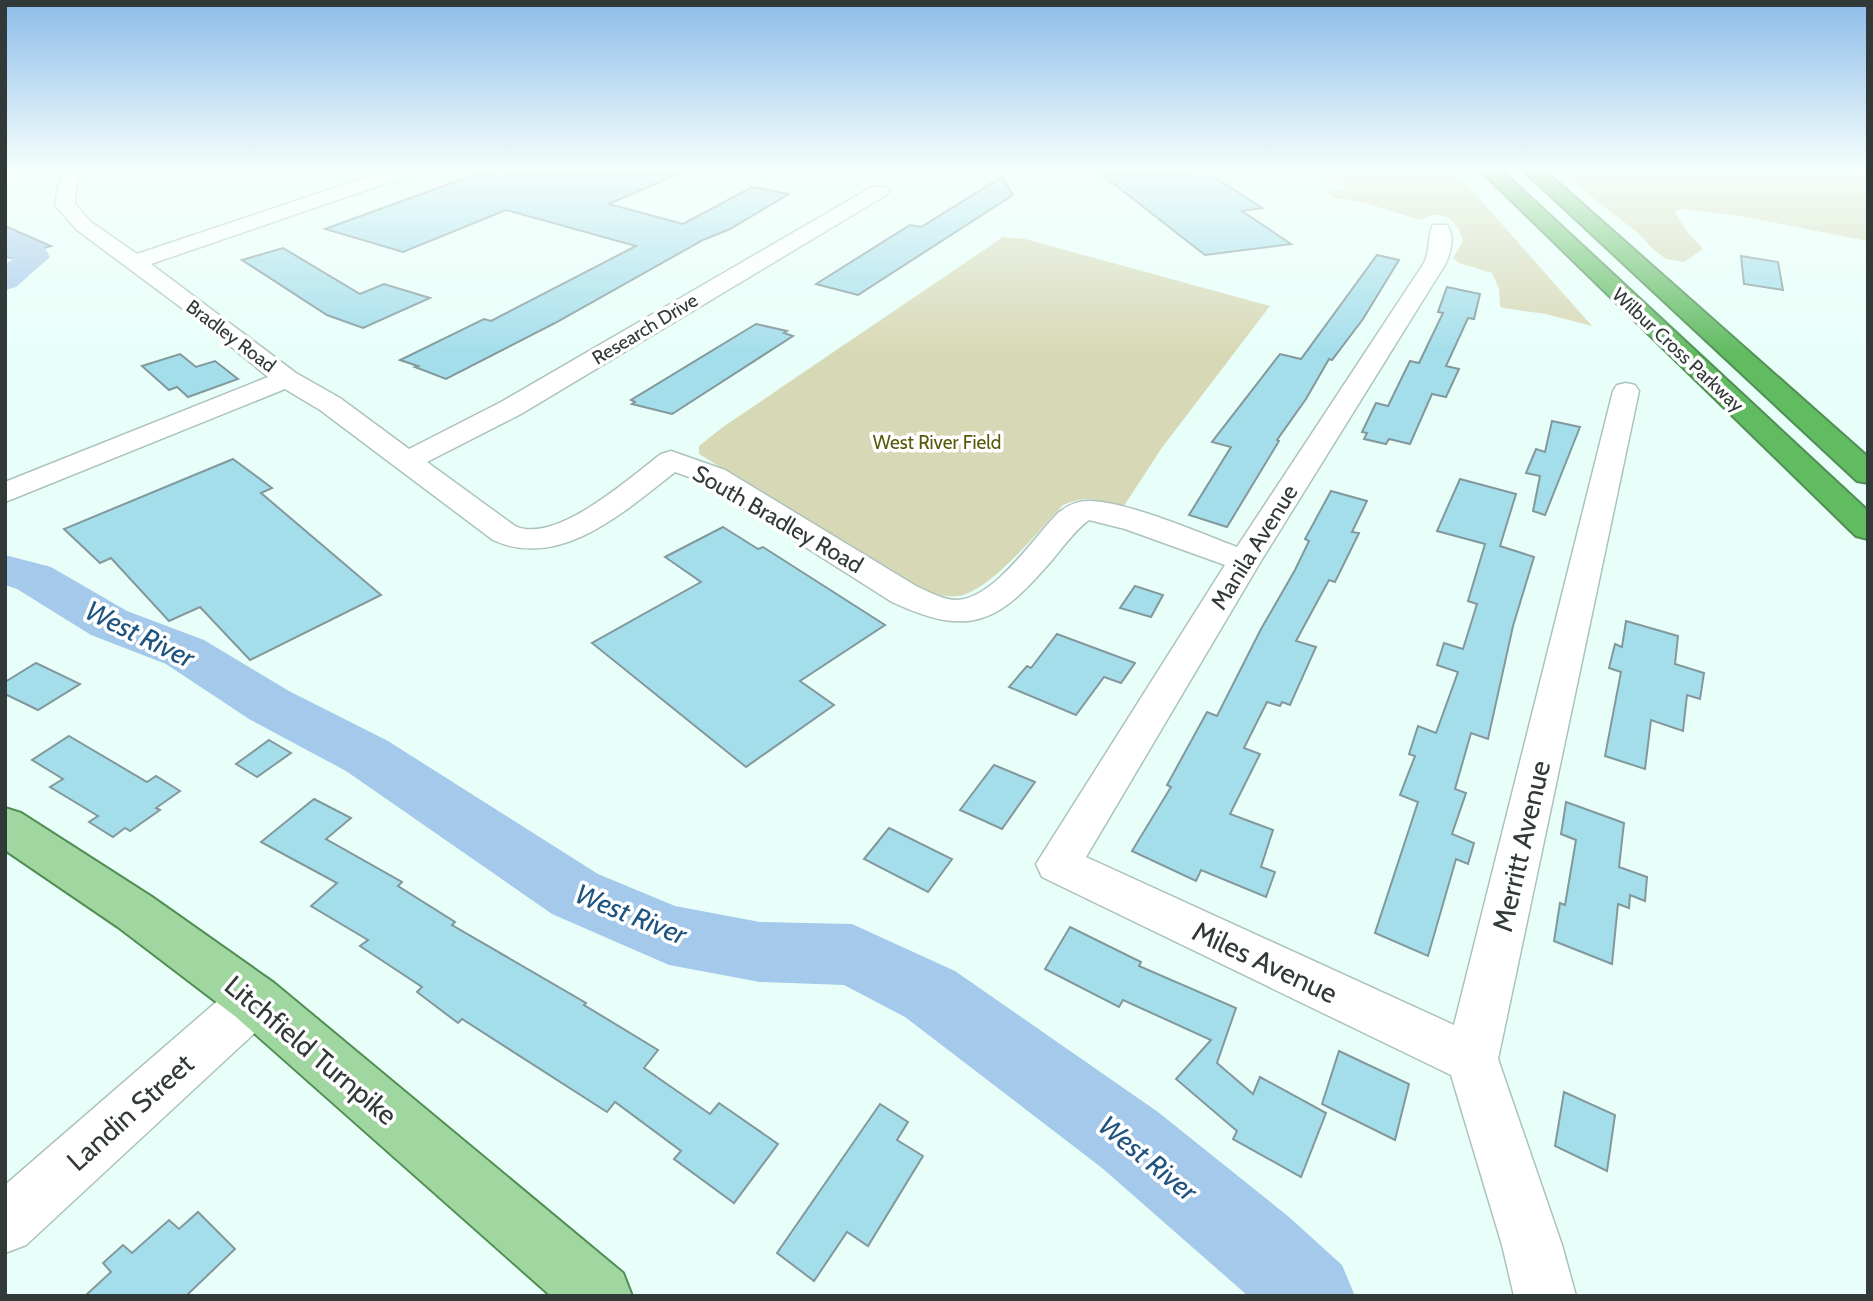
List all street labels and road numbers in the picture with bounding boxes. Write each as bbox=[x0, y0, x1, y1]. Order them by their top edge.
street label: Wilbur Cross Parkway bbox=[1608, 283, 1749, 417]
street label: Research Drive bbox=[588, 288, 702, 370]
street label: Bradley Road bbox=[182, 295, 280, 377]
street label: South Bradley Road bbox=[688, 459, 868, 579]
street label: Manila Avenue bbox=[1205, 479, 1304, 615]
street label: Merritt Avenue bbox=[1485, 757, 1557, 935]
street label: Miles Avenue bbox=[1187, 914, 1343, 1010]
street label: Litchfield Turnpike bbox=[218, 968, 404, 1132]
street label: Landin Street bbox=[60, 1046, 200, 1178]

